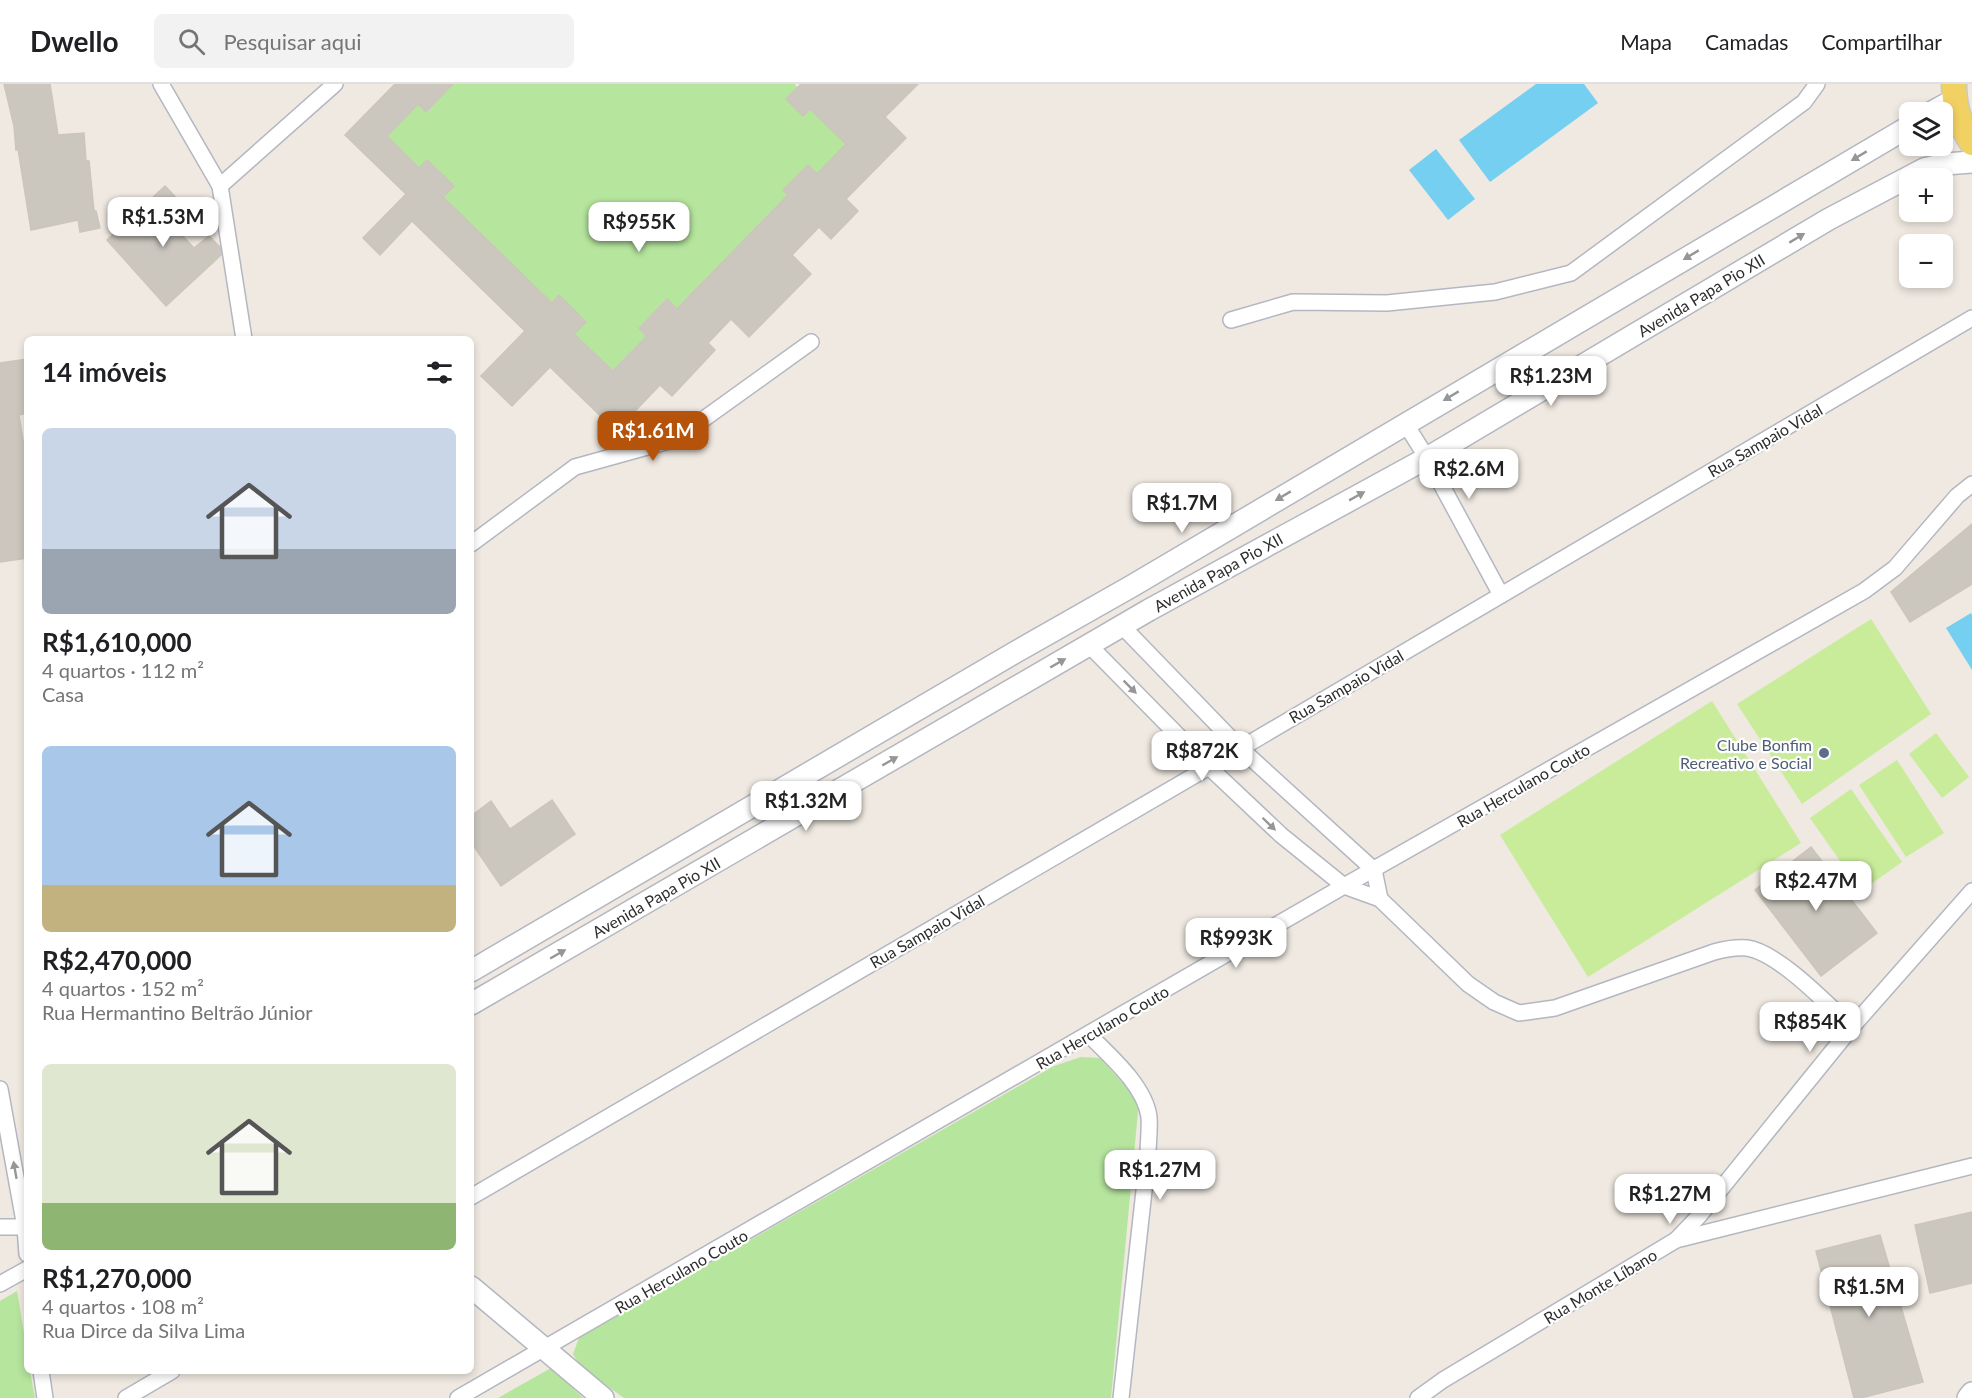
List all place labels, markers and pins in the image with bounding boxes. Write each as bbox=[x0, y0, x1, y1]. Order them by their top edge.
pin: R$1.53M bbox=[108, 197, 218, 248]
pin: R$955K bbox=[590, 202, 688, 253]
pin: R$1.23M bbox=[1496, 356, 1606, 407]
pin: R$1.61M bbox=[598, 411, 708, 462]
pin: R$2.6M bbox=[1420, 449, 1518, 500]
pin: R$1.7M bbox=[1133, 483, 1231, 534]
pin: R$872K bbox=[1153, 731, 1251, 782]
place label: Clube Bonfim Recreativo e Social bbox=[1680, 735, 1812, 772]
marker: Clube Bonfim Recreativo e Social bbox=[1817, 746, 1831, 760]
pin: R$1.32M bbox=[751, 781, 861, 832]
pin: R$2.47M bbox=[1761, 861, 1871, 912]
pin: R$993K bbox=[1187, 918, 1285, 969]
pin: R$854K bbox=[1761, 1002, 1859, 1053]
pin: R$1.27M bbox=[1105, 1150, 1215, 1201]
pin: R$1.27M bbox=[1615, 1174, 1725, 1225]
pin: R$1.5M bbox=[1820, 1267, 1918, 1318]

